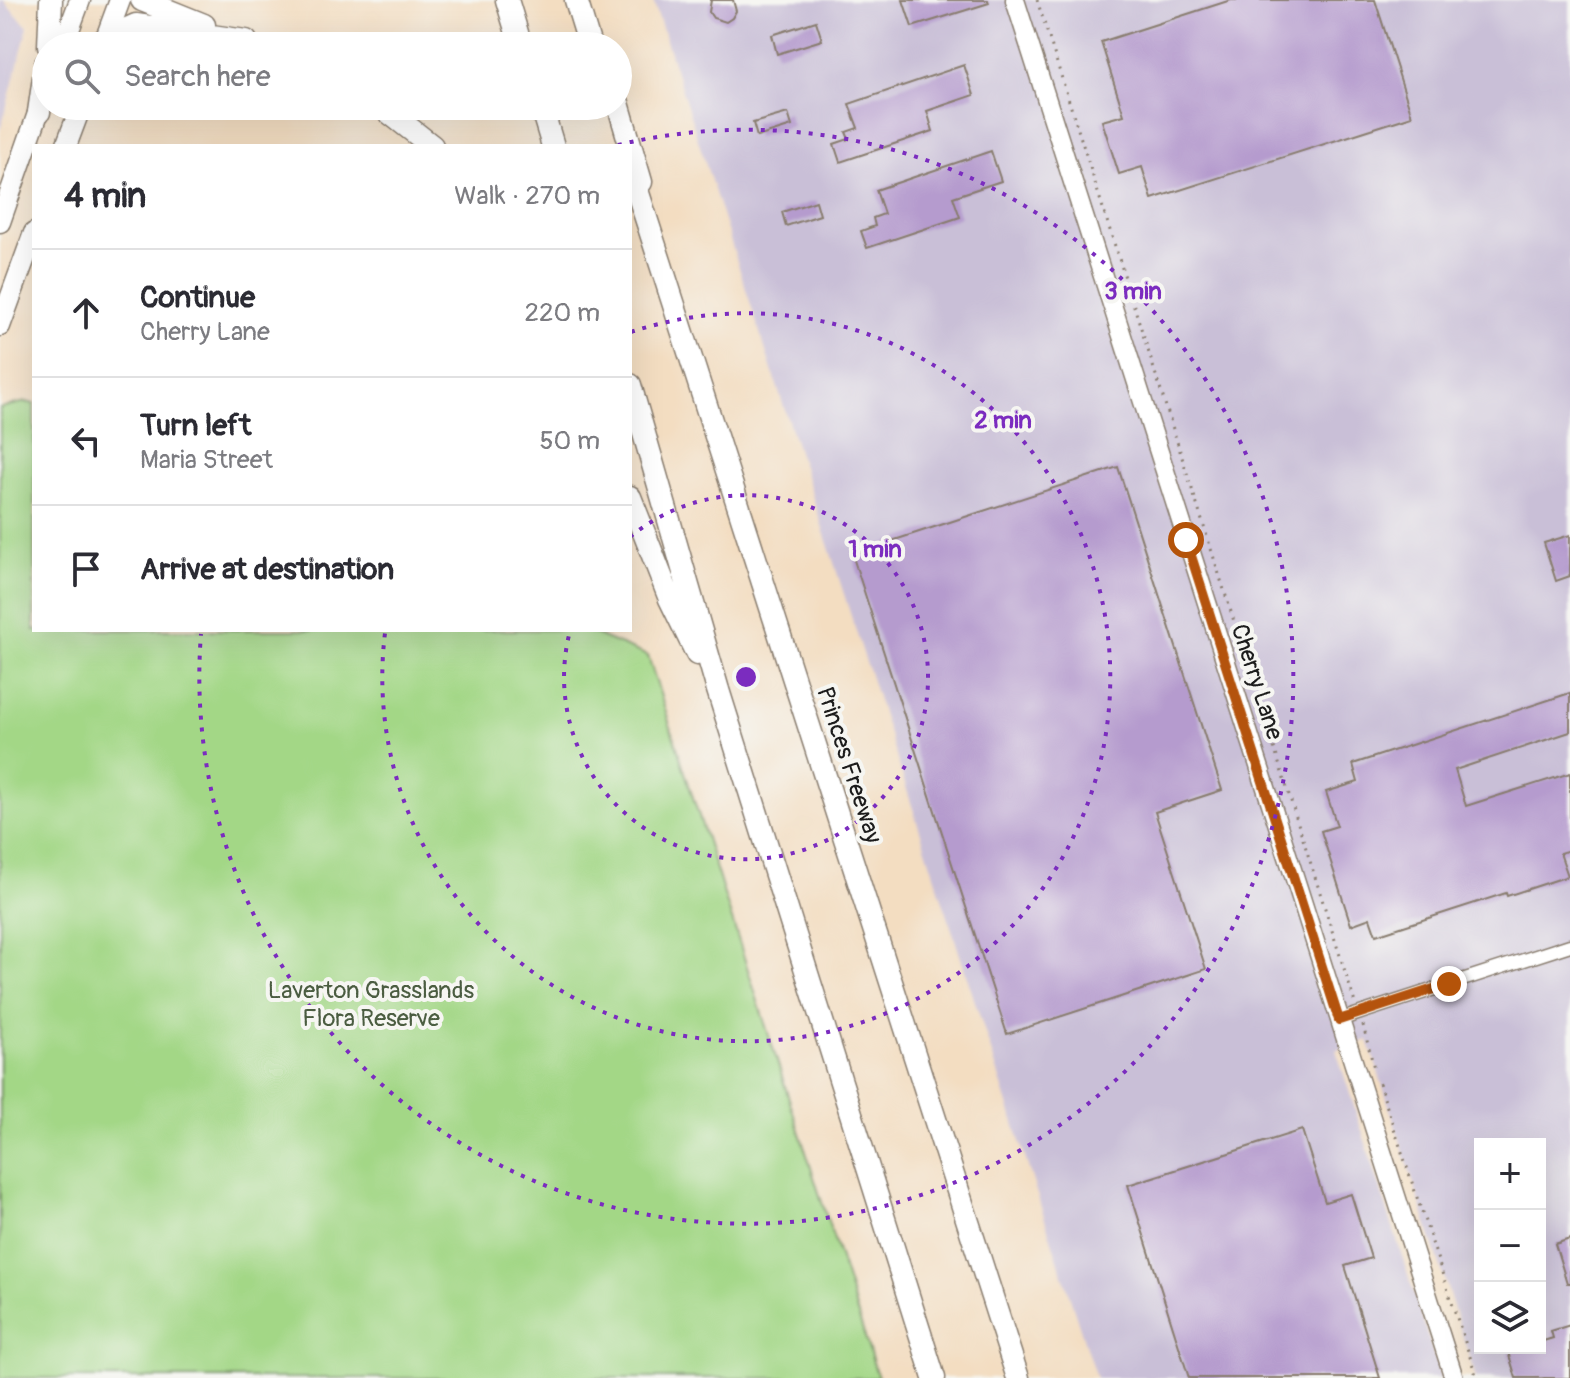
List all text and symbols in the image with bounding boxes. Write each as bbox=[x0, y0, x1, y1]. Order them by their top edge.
search box bbox=[32, 32, 632, 120]
icon: search bbox=[60, 54, 104, 98]
text: Search here bbox=[124, 58, 271, 95]
text: 4 min bbox=[64, 175, 146, 218]
text: Walk · 270 m bbox=[454, 180, 600, 212]
text: 3 min bbox=[1104, 277, 1162, 306]
text: Continue bbox=[140, 279, 255, 316]
icon: ahead bbox=[64, 291, 108, 335]
text: 220 m bbox=[524, 297, 600, 329]
text: Cherry Lane bbox=[140, 316, 270, 348]
text: 2 min bbox=[974, 406, 1032, 435]
text: Turn left bbox=[140, 407, 251, 444]
icon: left bbox=[64, 419, 108, 463]
text: 50 m bbox=[539, 425, 600, 457]
text: Maria Street bbox=[140, 444, 273, 476]
route start bbox=[1168, 522, 1204, 558]
text: 1 min bbox=[848, 535, 902, 564]
icon: arrive bbox=[64, 547, 108, 591]
text: Arrive at destination bbox=[140, 551, 394, 588]
street label: Cherry Lane bbox=[1225, 621, 1289, 744]
centre of rings bbox=[732, 663, 760, 691]
street label: Princes Freeway bbox=[810, 683, 888, 847]
route end bbox=[1431, 966, 1467, 1002]
park label: Laverton Grasslands Flora Reserve bbox=[268, 976, 474, 1033]
map controls bbox=[1474, 1138, 1546, 1354]
button: + bbox=[1474, 1138, 1546, 1210]
button: − bbox=[1474, 1210, 1546, 1282]
button: layers bbox=[1474, 1282, 1546, 1354]

